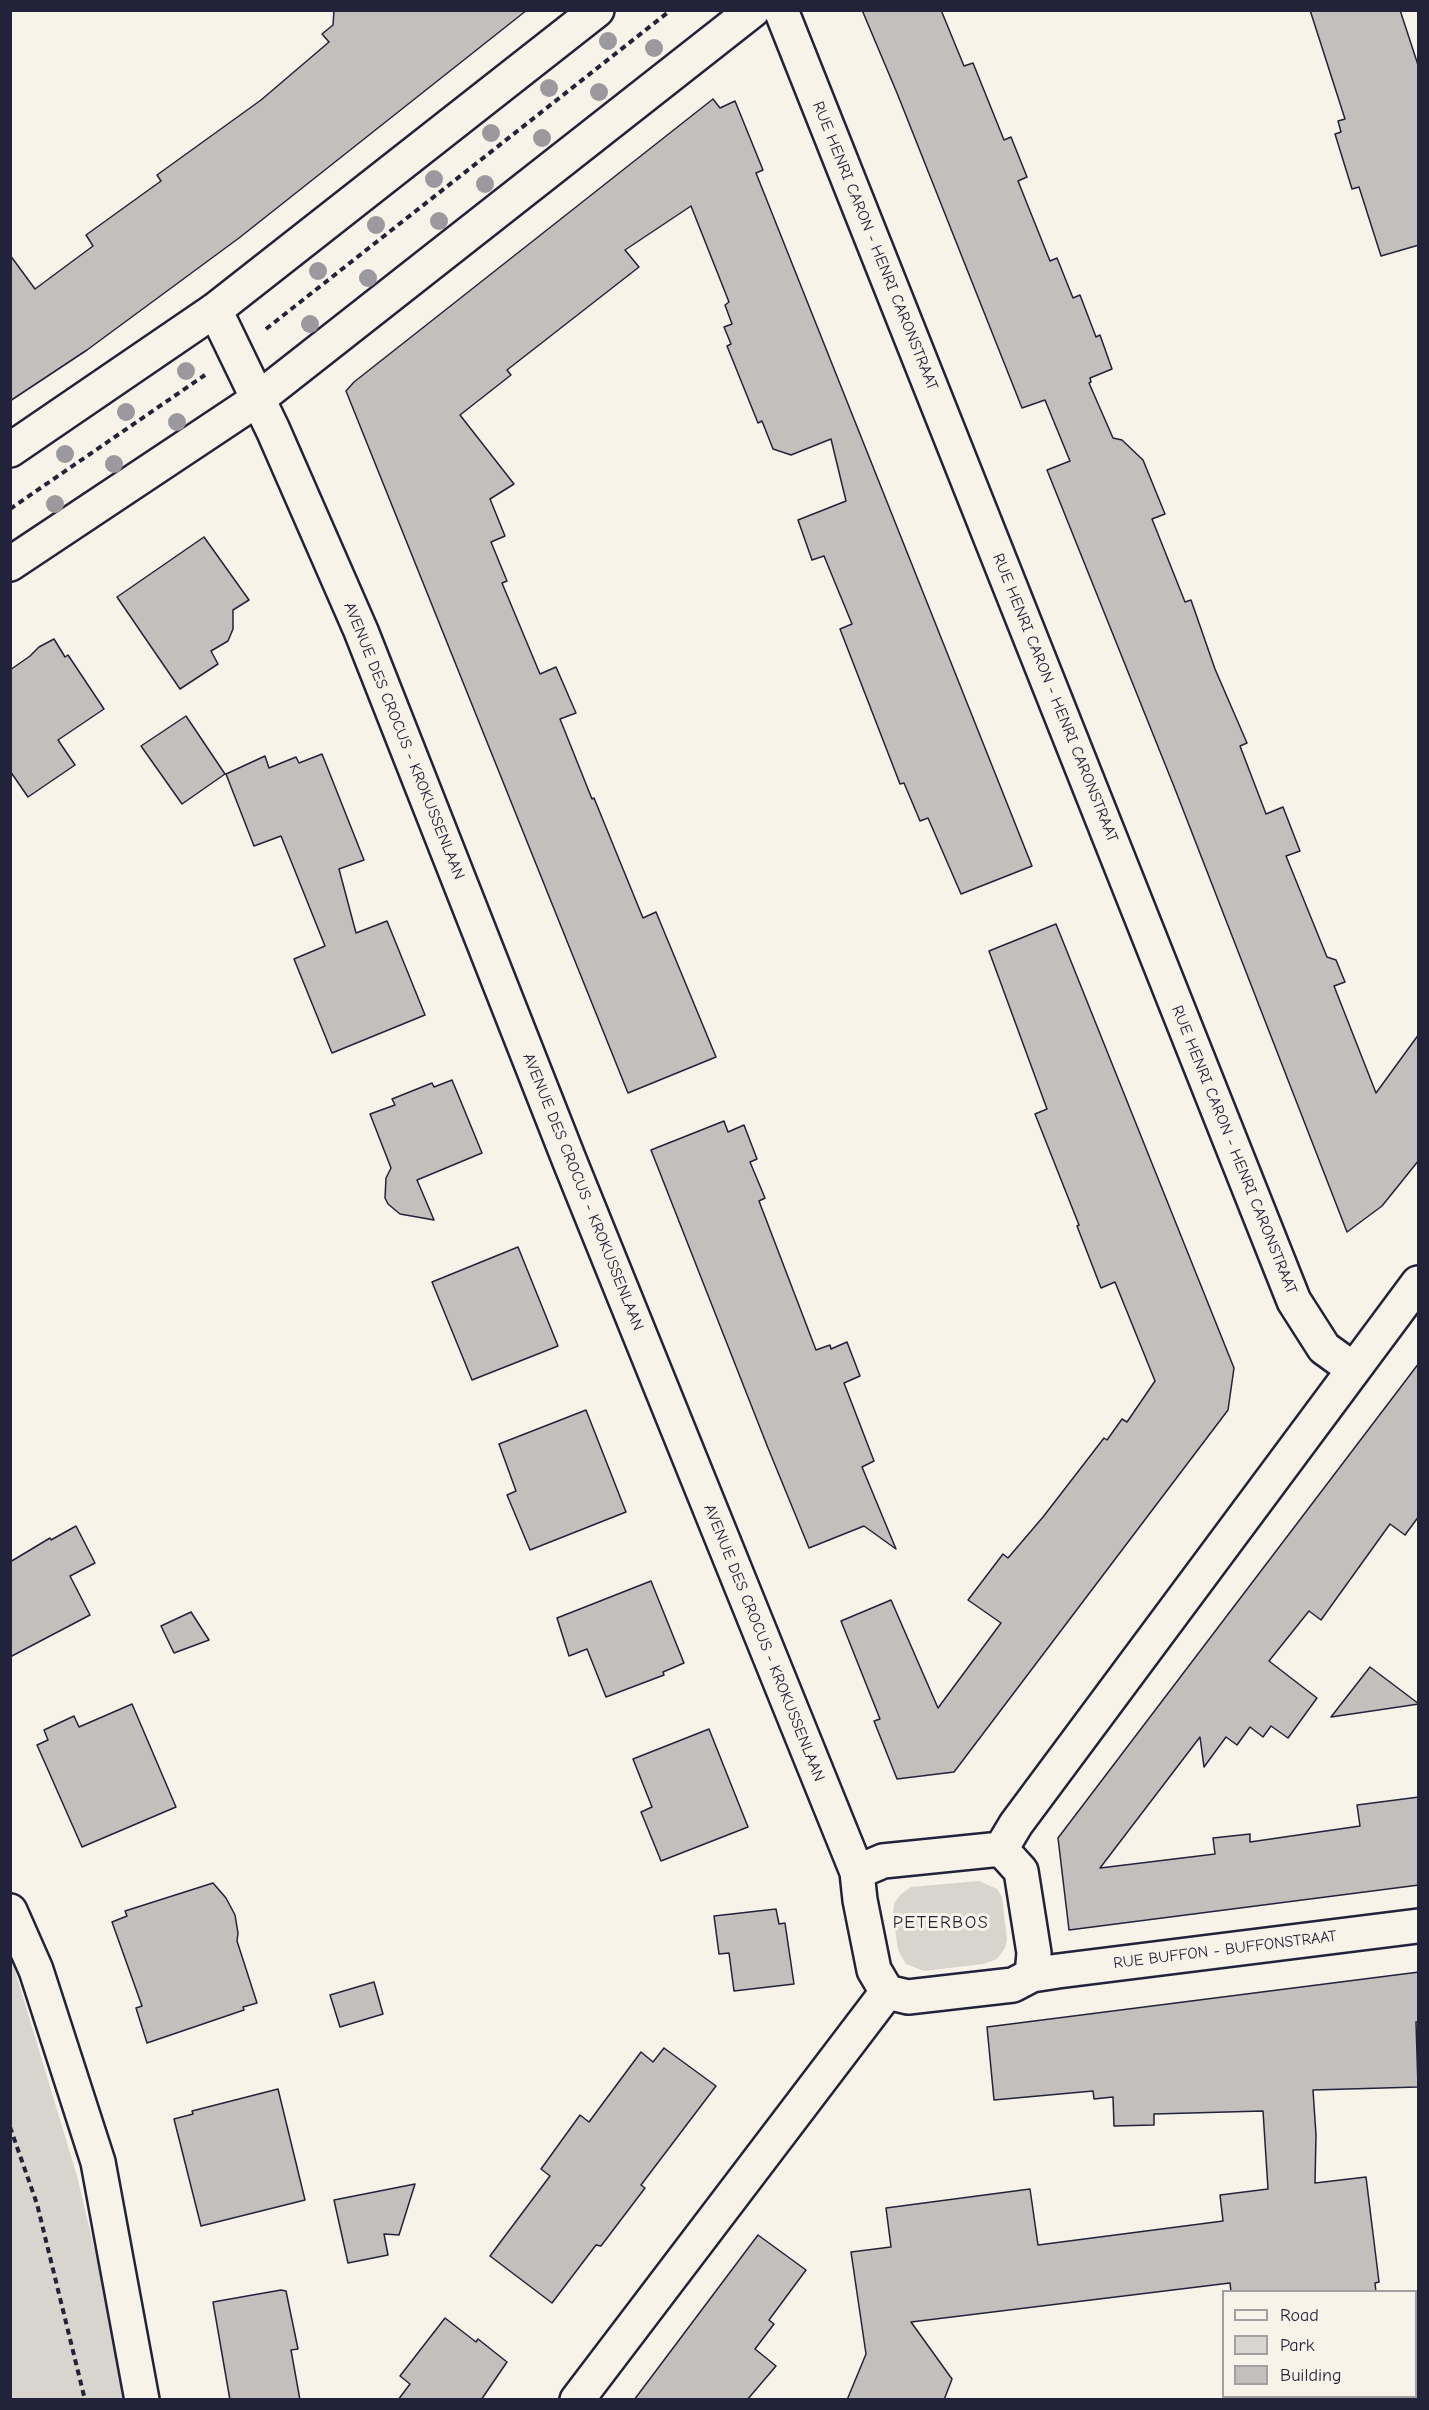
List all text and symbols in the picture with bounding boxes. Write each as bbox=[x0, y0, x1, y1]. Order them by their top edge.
street label: RUE HENRI CARON - HENRI CARONSTRAAT bbox=[808, 99, 942, 393]
street label: RUE HENRI CARON - HENRI CARONSTRAAT bbox=[988, 551, 1122, 845]
street label: AVENUE DES CROCUS - KROKUSSENLAAN bbox=[339, 599, 469, 883]
street label: RUE HENRI CARON - HENRI CARONSTRAAT bbox=[1167, 1003, 1301, 1297]
street label: AVENUE DES CROCUS - KROKUSSENLAAN bbox=[518, 1050, 648, 1334]
street label: AVENUE DES CROCUS - KROKUSSENLAAN bbox=[699, 1501, 829, 1785]
district label: PETERBOS bbox=[893, 1912, 989, 1934]
street label: RUE BUFFON - BUFFONSTRAAT bbox=[1112, 1927, 1338, 1973]
legend bbox=[1222, 2290, 1417, 2398]
text: Road bbox=[1280, 2305, 1319, 2326]
text: Park bbox=[1280, 2335, 1314, 2356]
text: Building bbox=[1280, 2365, 1342, 2386]

